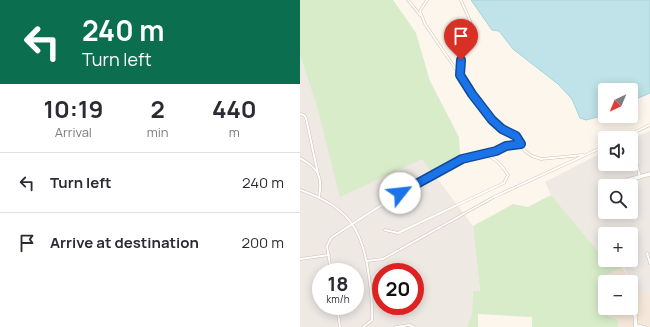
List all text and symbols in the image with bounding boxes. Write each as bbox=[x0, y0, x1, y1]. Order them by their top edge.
text: 240 m bbox=[82, 11, 164, 49]
icon: left bbox=[16, 16, 68, 68]
pin bbox=[444, 19, 478, 60]
icon: arrive bbox=[450, 25, 472, 47]
text: Turn left bbox=[82, 47, 152, 71]
north arrow bbox=[598, 83, 638, 123]
map controls bbox=[598, 83, 638, 315]
text: 10:19 bbox=[43, 92, 103, 125]
text: 2 bbox=[150, 92, 165, 125]
text: 440 bbox=[212, 92, 257, 125]
text: Arrival bbox=[55, 123, 92, 141]
text: min bbox=[147, 123, 169, 141]
text: m bbox=[229, 123, 240, 141]
button: sound bbox=[598, 131, 638, 171]
icon: left bbox=[16, 172, 38, 194]
text: Turn left bbox=[50, 172, 112, 193]
text: 240 m bbox=[242, 172, 284, 193]
position arrow bbox=[379, 172, 421, 214]
button: search bbox=[598, 179, 638, 219]
button: + bbox=[598, 227, 638, 267]
icon: arrive bbox=[16, 232, 38, 254]
text: Arrive at destination bbox=[50, 232, 199, 253]
text: 200 m bbox=[241, 232, 284, 253]
speed limit sign: 20 bbox=[372, 263, 424, 315]
text: 18 bbox=[327, 270, 349, 297]
button: − bbox=[598, 275, 638, 315]
text: km/h bbox=[326, 292, 350, 306]

